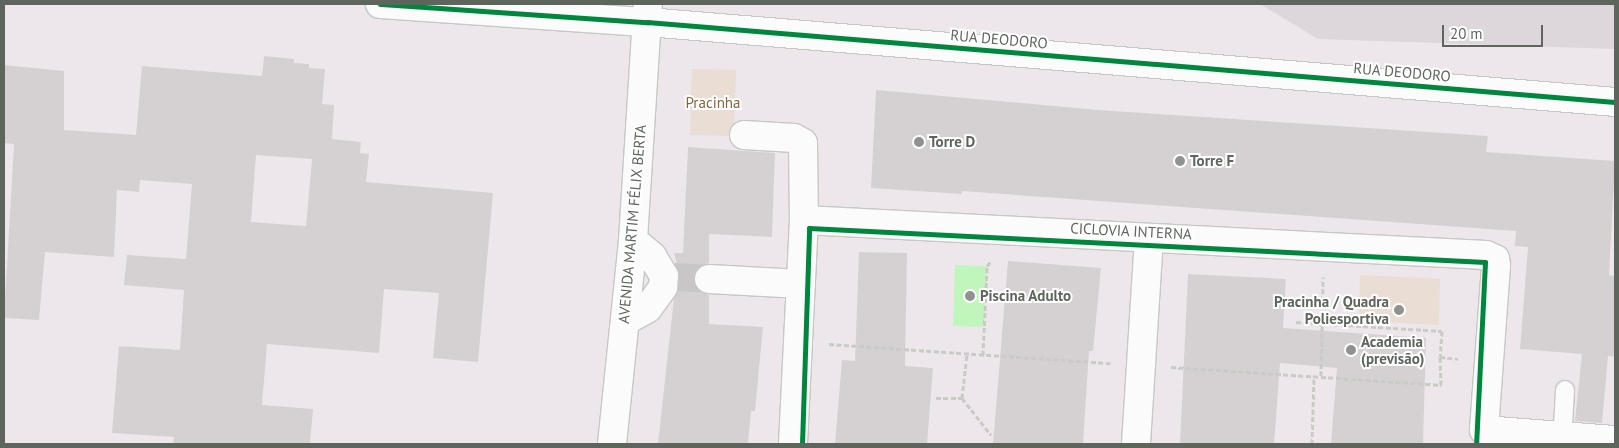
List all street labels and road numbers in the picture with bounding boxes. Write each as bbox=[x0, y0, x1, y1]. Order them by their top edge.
street label: RUA DEODORO bbox=[949, 26, 1049, 52]
street label: RUA DEODORO bbox=[1352, 59, 1452, 85]
street label: AVENIDA MARTIM FÉLIX BERTA bbox=[614, 123, 650, 325]
street label: CICLOVIA INTERNA bbox=[1069, 219, 1193, 243]

